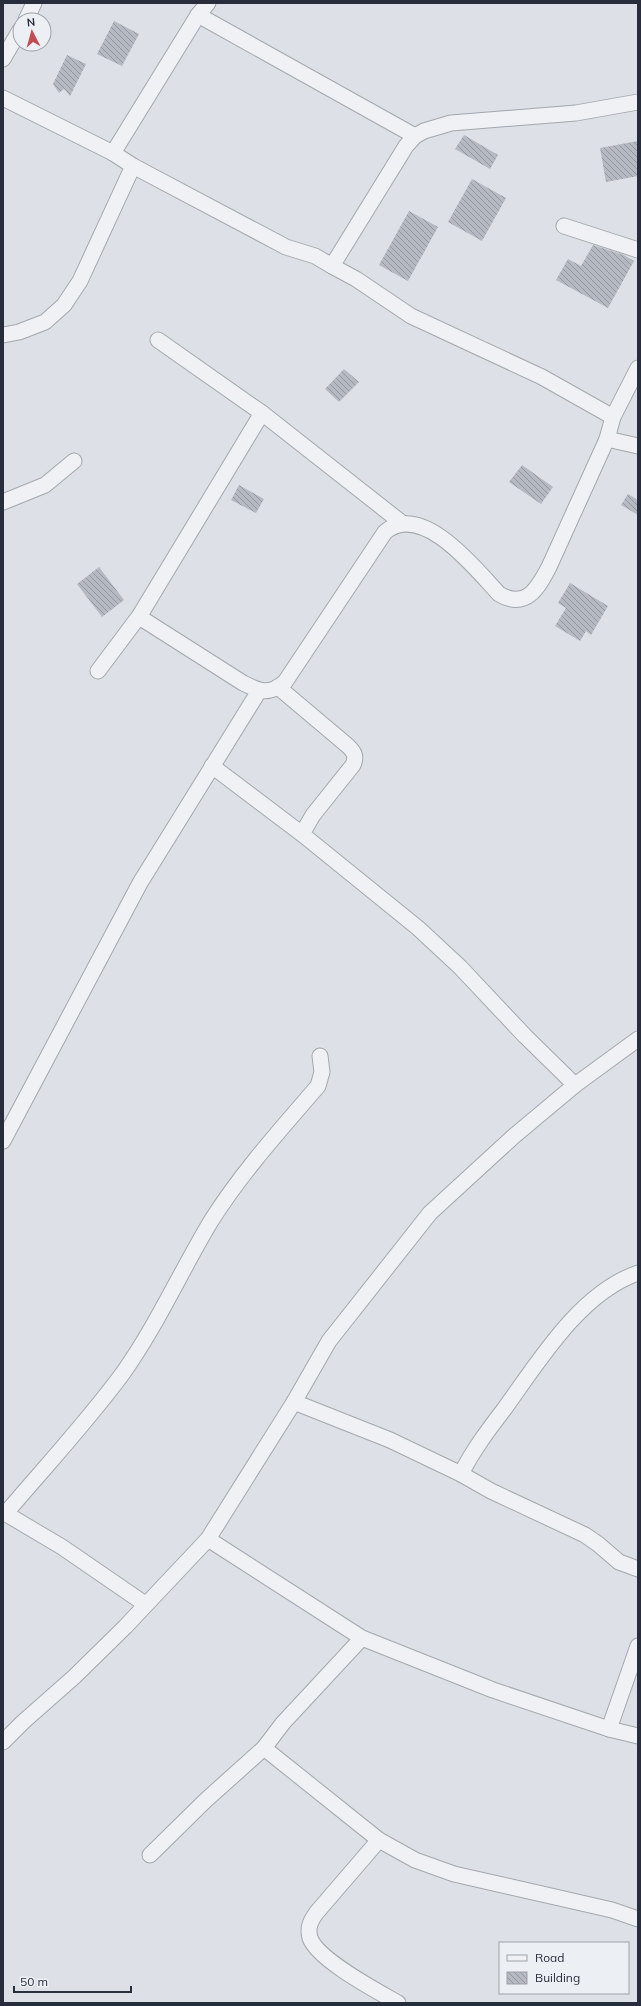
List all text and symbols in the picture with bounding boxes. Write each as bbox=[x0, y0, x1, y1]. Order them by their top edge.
north arrow bbox=[12, 12, 52, 52]
text: N bbox=[26, 15, 36, 29]
legend bbox=[499, 1942, 629, 1994]
text: Road bbox=[535, 1950, 564, 1965]
scale bar bbox=[14, 1968, 131, 1994]
text: Building bbox=[535, 1970, 580, 1985]
text: 50 m bbox=[20, 1974, 48, 1989]

